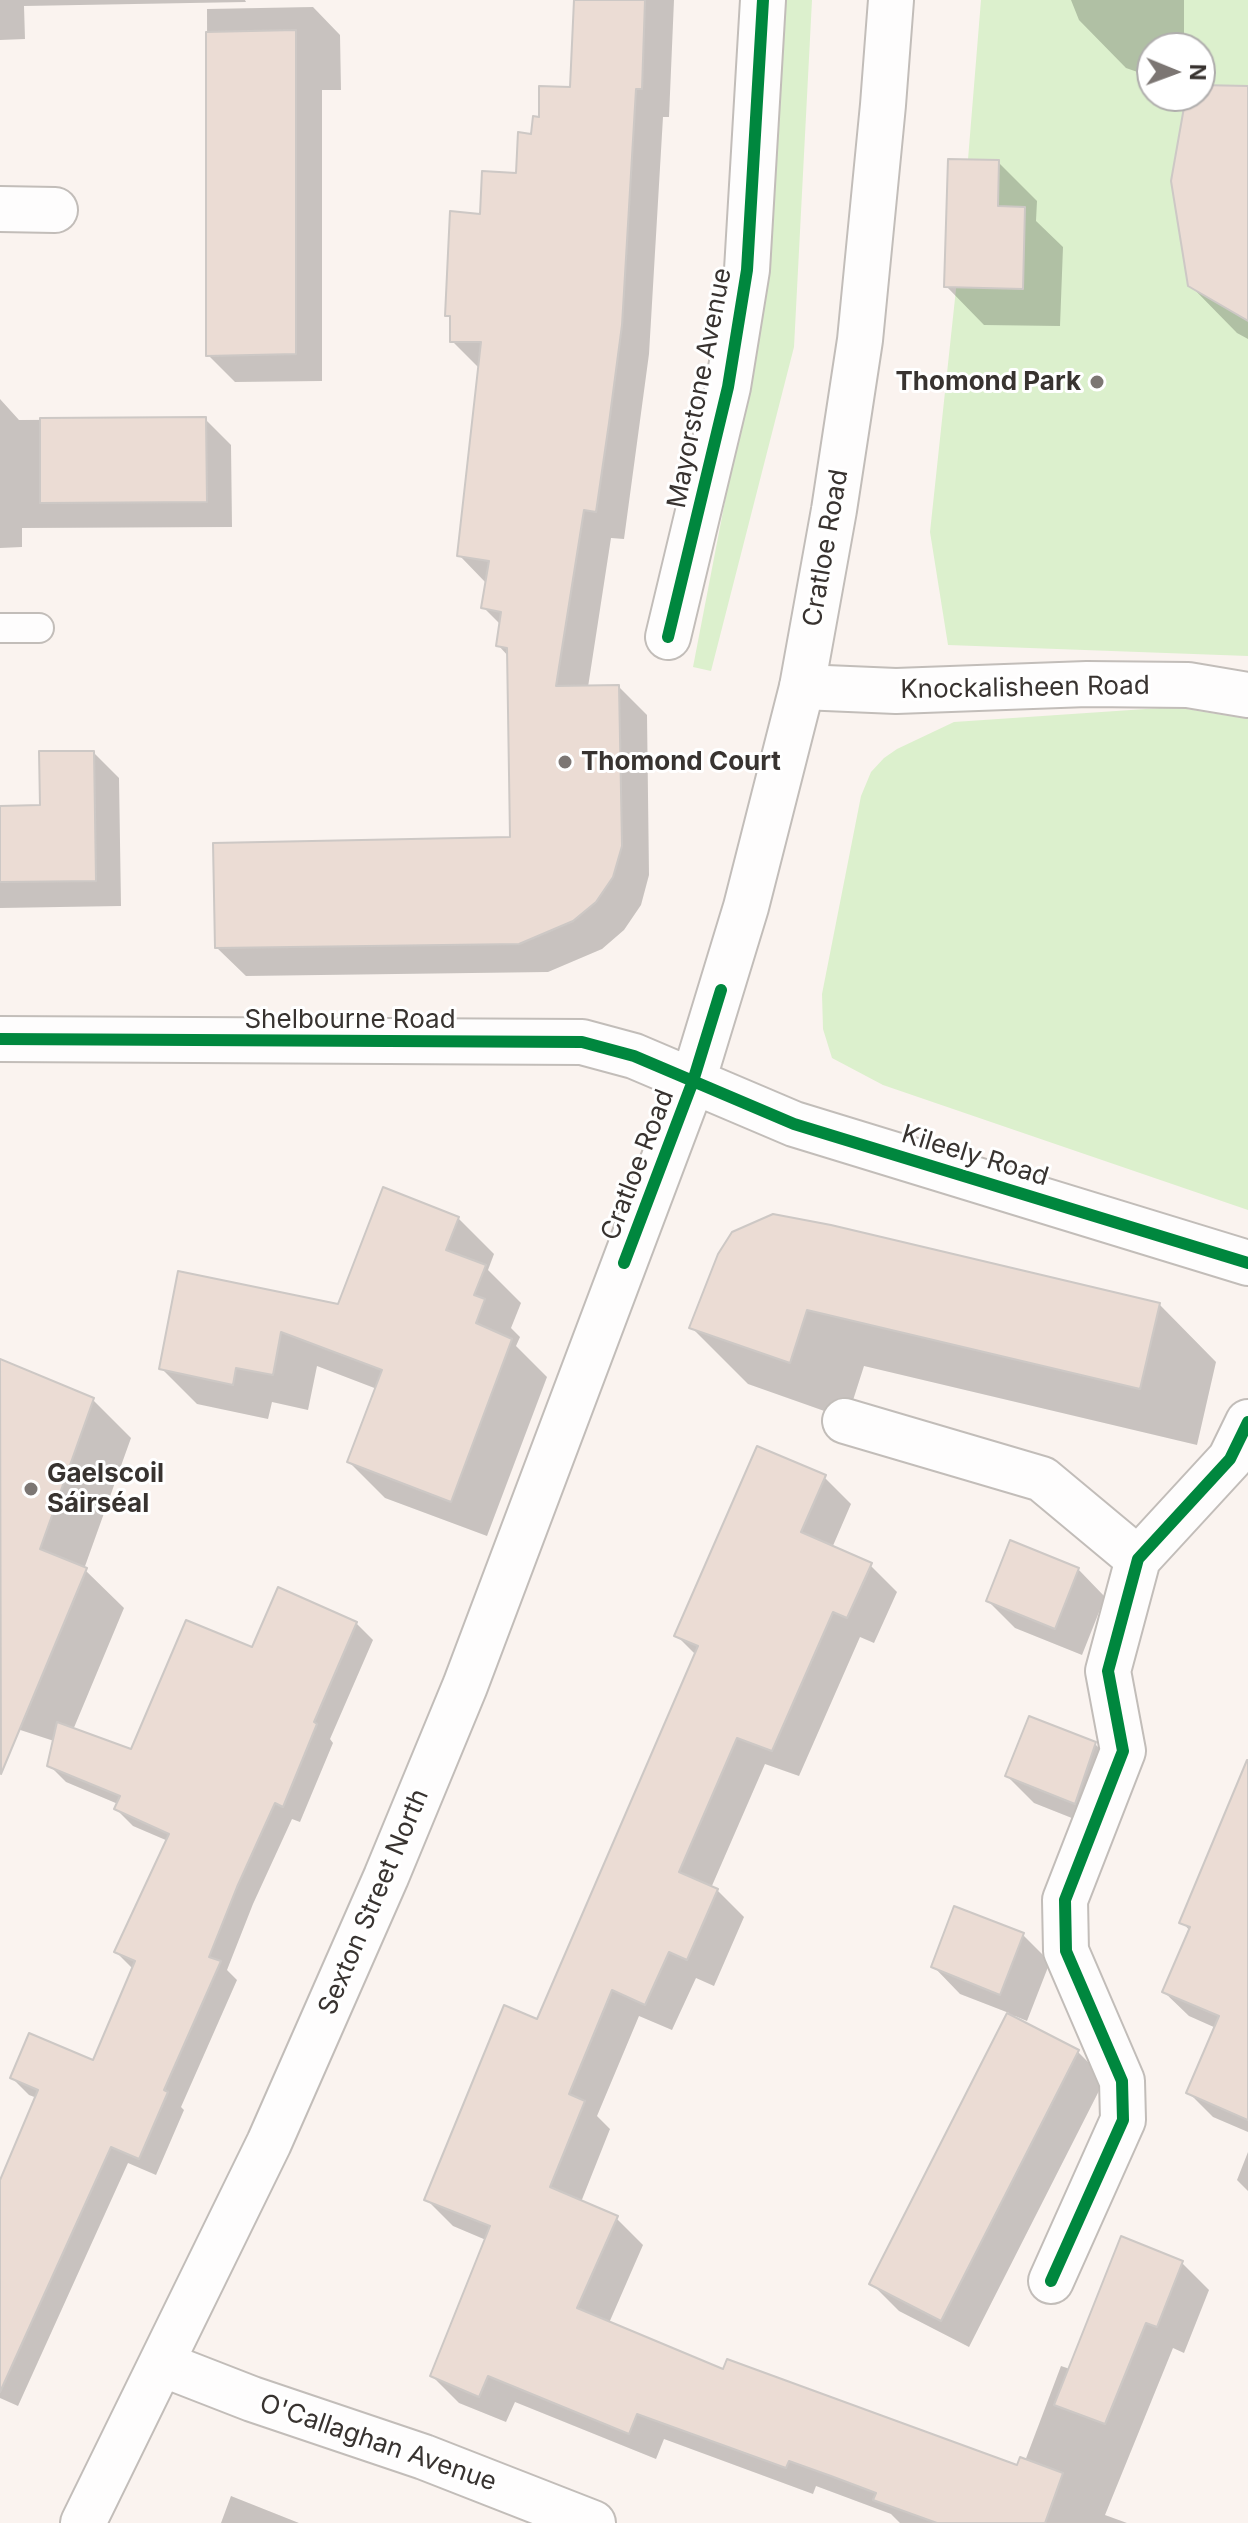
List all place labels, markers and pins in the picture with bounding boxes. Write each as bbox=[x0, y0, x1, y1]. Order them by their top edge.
place label: Thomond Park bbox=[895, 366, 1081, 398]
marker: Thomond Park bbox=[1088, 373, 1106, 391]
place label: Thomond Court bbox=[581, 746, 781, 778]
marker: Thomond Court bbox=[556, 753, 574, 771]
place label: Gaelscoil Sáirséal bbox=[47, 1458, 164, 1520]
marker: Gaelscoil Sáirséal bbox=[22, 1480, 40, 1498]

